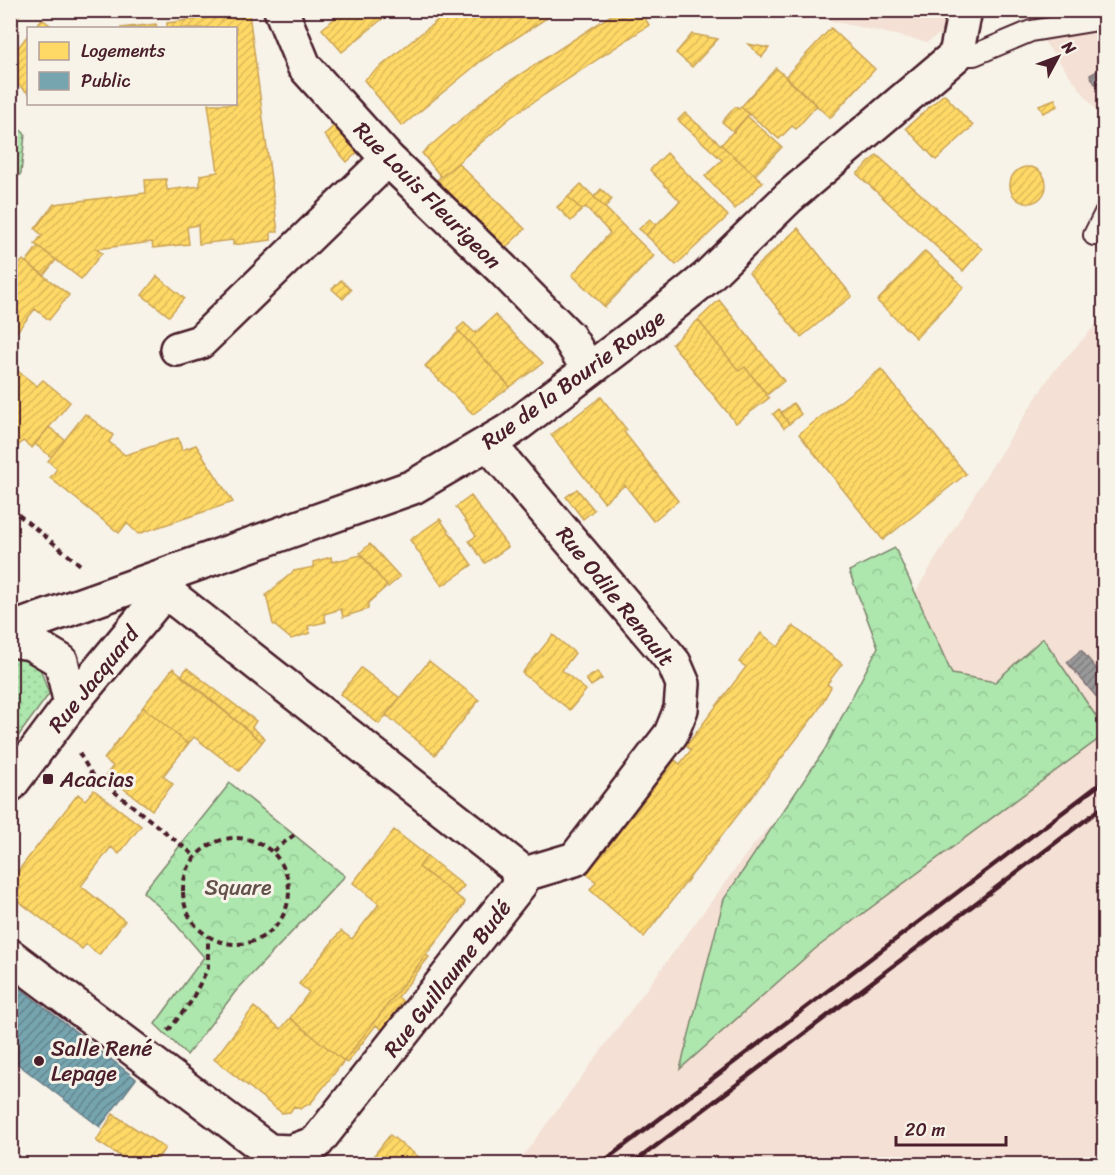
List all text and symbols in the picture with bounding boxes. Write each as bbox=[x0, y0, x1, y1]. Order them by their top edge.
legend bbox=[27, 27, 237, 105]
north arrow bbox=[1028, 27, 1088, 87]
text: N bbox=[1054, 33, 1084, 62]
text: Logements bbox=[81, 35, 166, 67]
text: Public bbox=[81, 65, 131, 97]
street label: Rue Louis Fleurigeon bbox=[344, 112, 511, 279]
street label: Rue de la Bourie Rouge bbox=[473, 299, 674, 460]
street label: Rue Odile Renault bbox=[546, 517, 685, 676]
street label: Rue Jacquard bbox=[38, 616, 150, 742]
place label: Acacias bbox=[59, 760, 134, 799]
marker: Acacias bbox=[41, 772, 55, 786]
park label: Square bbox=[205, 868, 272, 907]
street label: Rue Guillaume Budé bbox=[373, 891, 522, 1066]
place label: Salle René Lepage bbox=[51, 1029, 153, 1093]
marker: Salle René Lepage bbox=[32, 1054, 46, 1068]
scale bar bbox=[896, 1109, 1006, 1147]
text: 20 m bbox=[905, 1114, 945, 1146]

